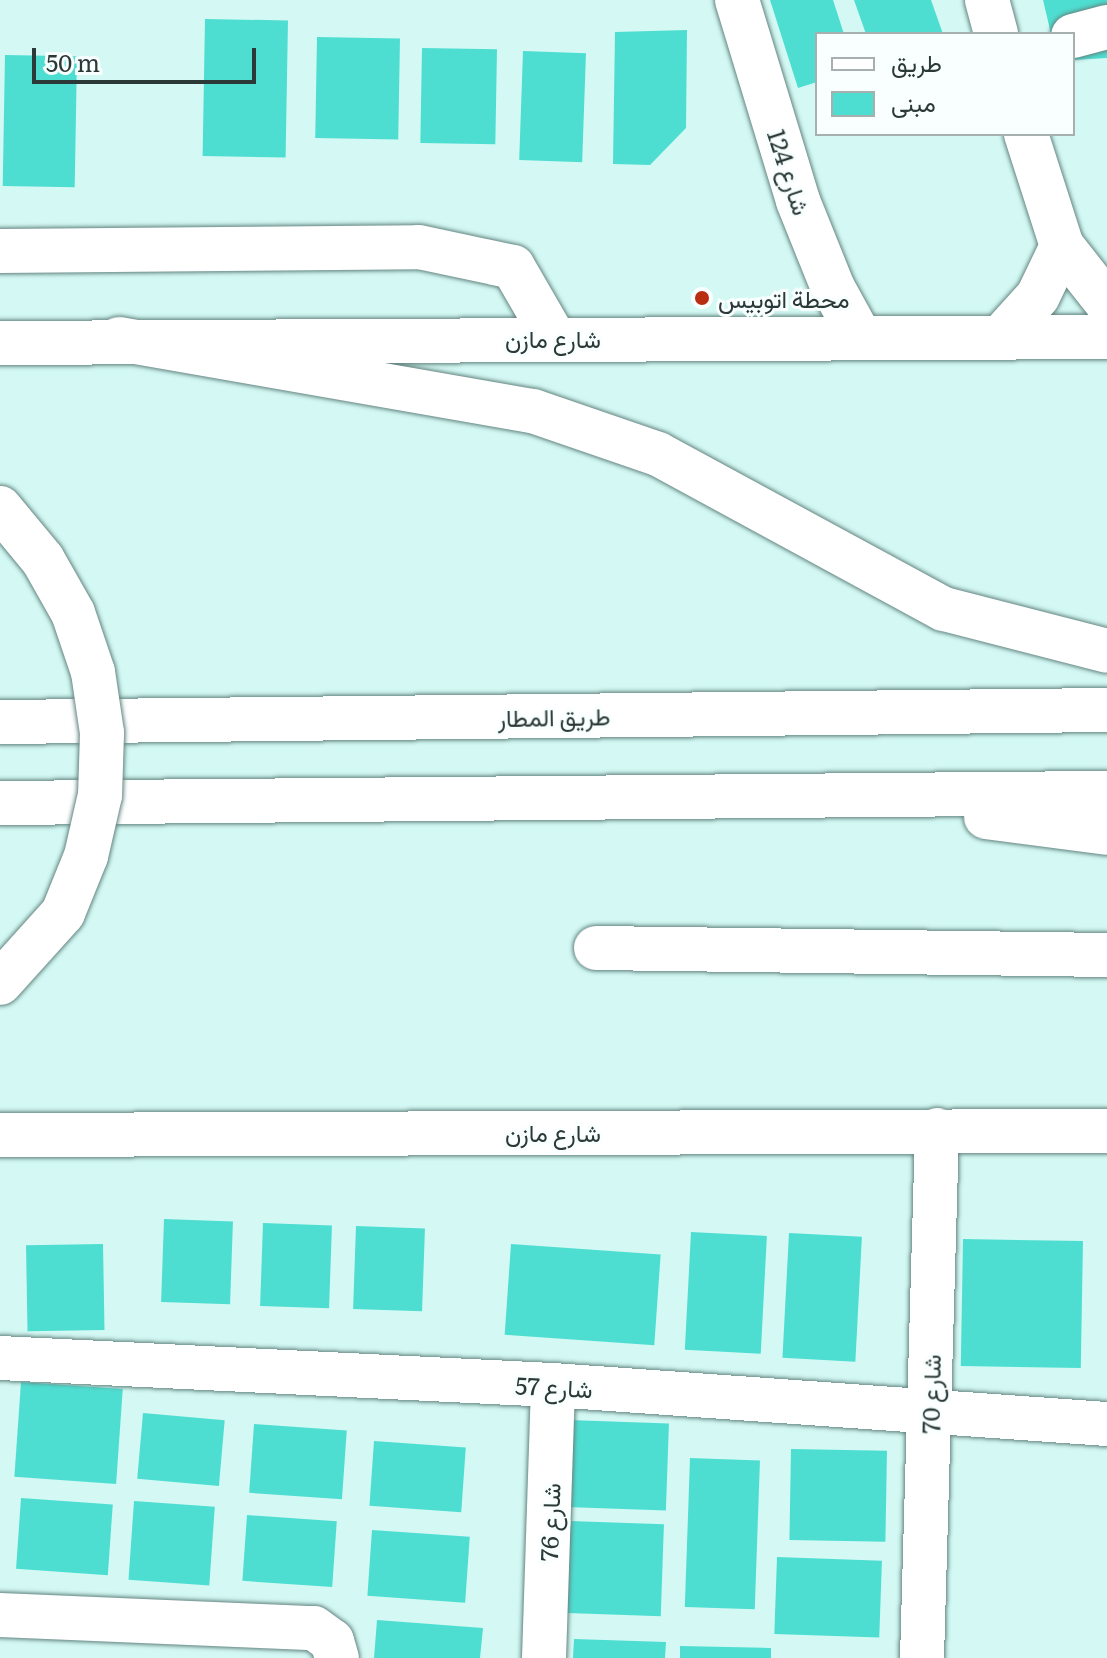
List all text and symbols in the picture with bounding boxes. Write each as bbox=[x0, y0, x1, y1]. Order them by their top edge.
scale bar bbox=[36, 32, 260, 82]
legend bbox=[815, 32, 1075, 136]
text: 50 m bbox=[46, 44, 100, 79]
text: طريق bbox=[891, 44, 942, 79]
text: مبنى bbox=[891, 84, 936, 119]
street label: شارع 124 bbox=[763, 126, 817, 218]
place label: محطة اتوبيس bbox=[718, 284, 850, 312]
marker: محطة اتوبيس bbox=[693, 289, 711, 307]
street label: شارع مازن bbox=[505, 324, 601, 352]
street label: طريق المطار bbox=[497, 701, 611, 731]
street label: شارع مازن bbox=[505, 1118, 601, 1146]
street label: شارع 70 bbox=[915, 1354, 945, 1434]
street label: شارع 57 bbox=[515, 1370, 593, 1402]
street label: شارع 76 bbox=[533, 1482, 565, 1562]

